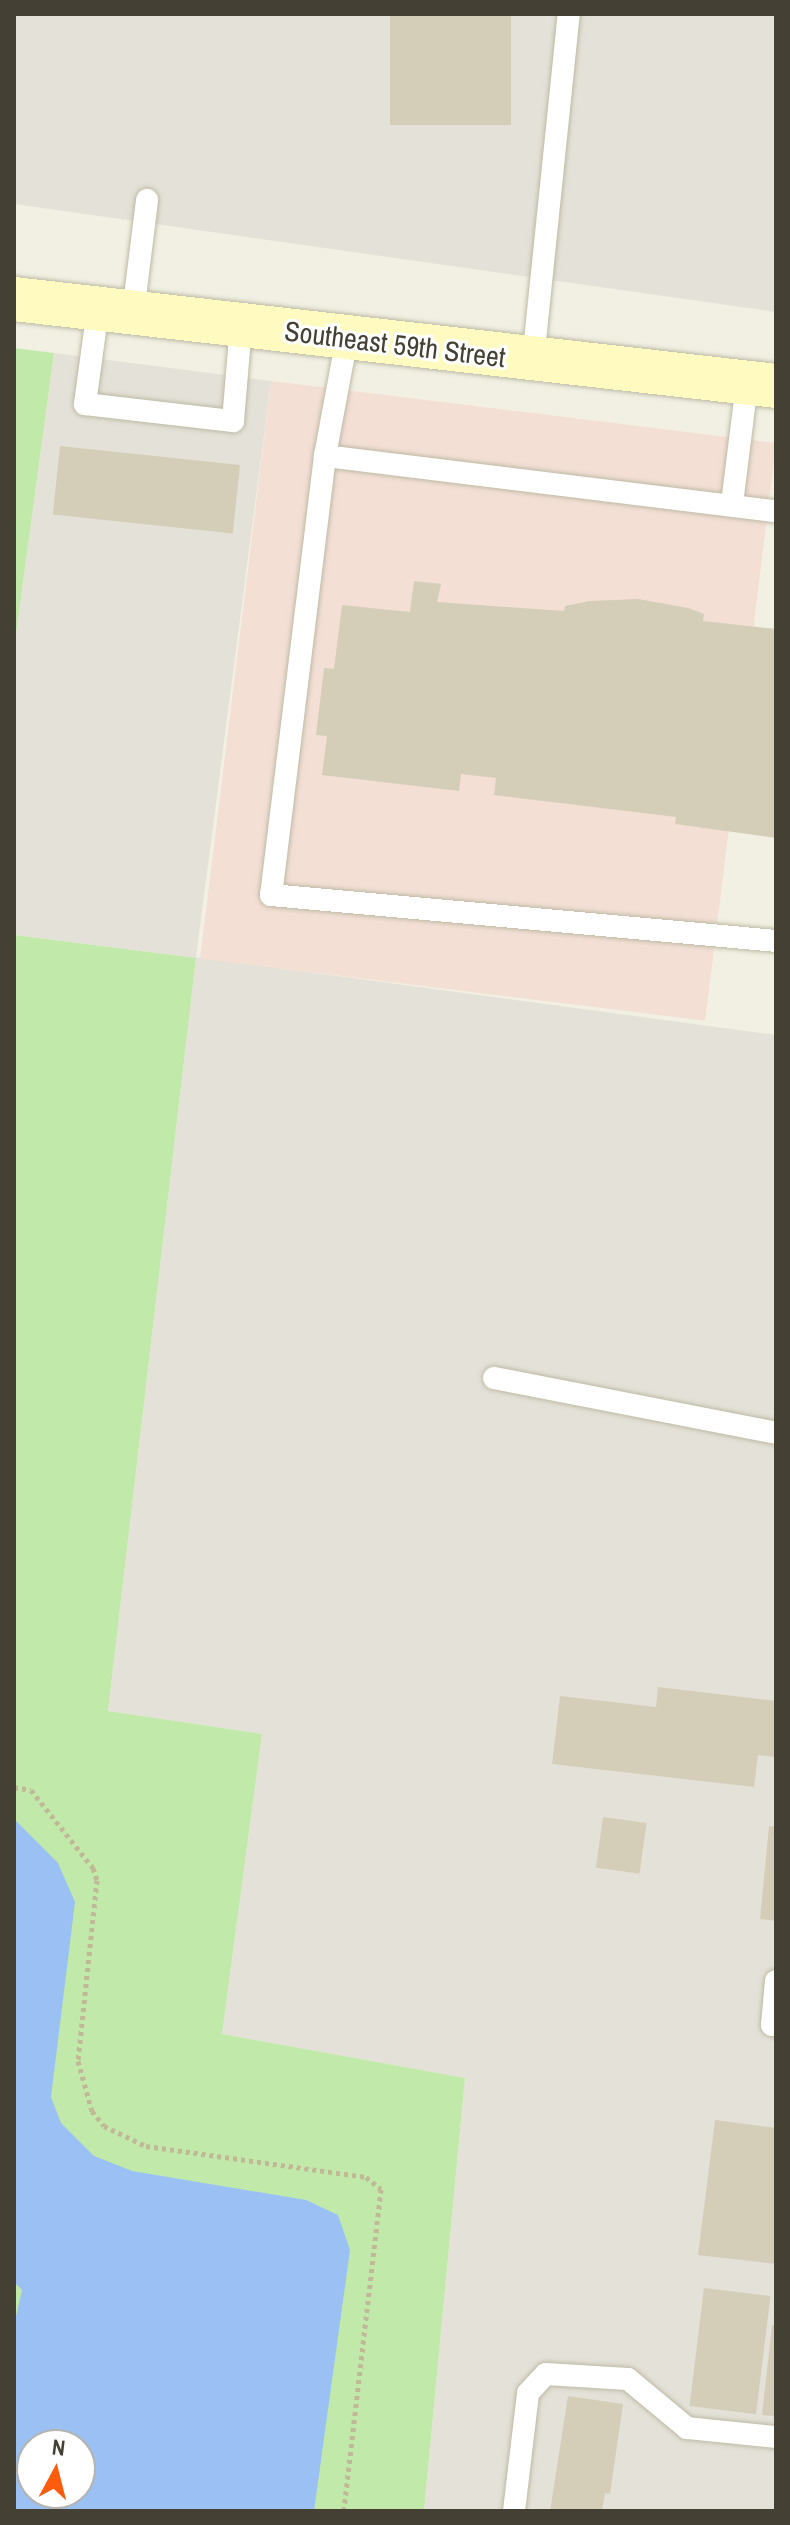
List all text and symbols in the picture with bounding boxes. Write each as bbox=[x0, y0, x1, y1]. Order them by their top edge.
street label: Southeast 59th Street bbox=[283, 314, 507, 374]
north arrow bbox=[16, 2429, 96, 2509]
text: N bbox=[50, 2431, 67, 2463]

